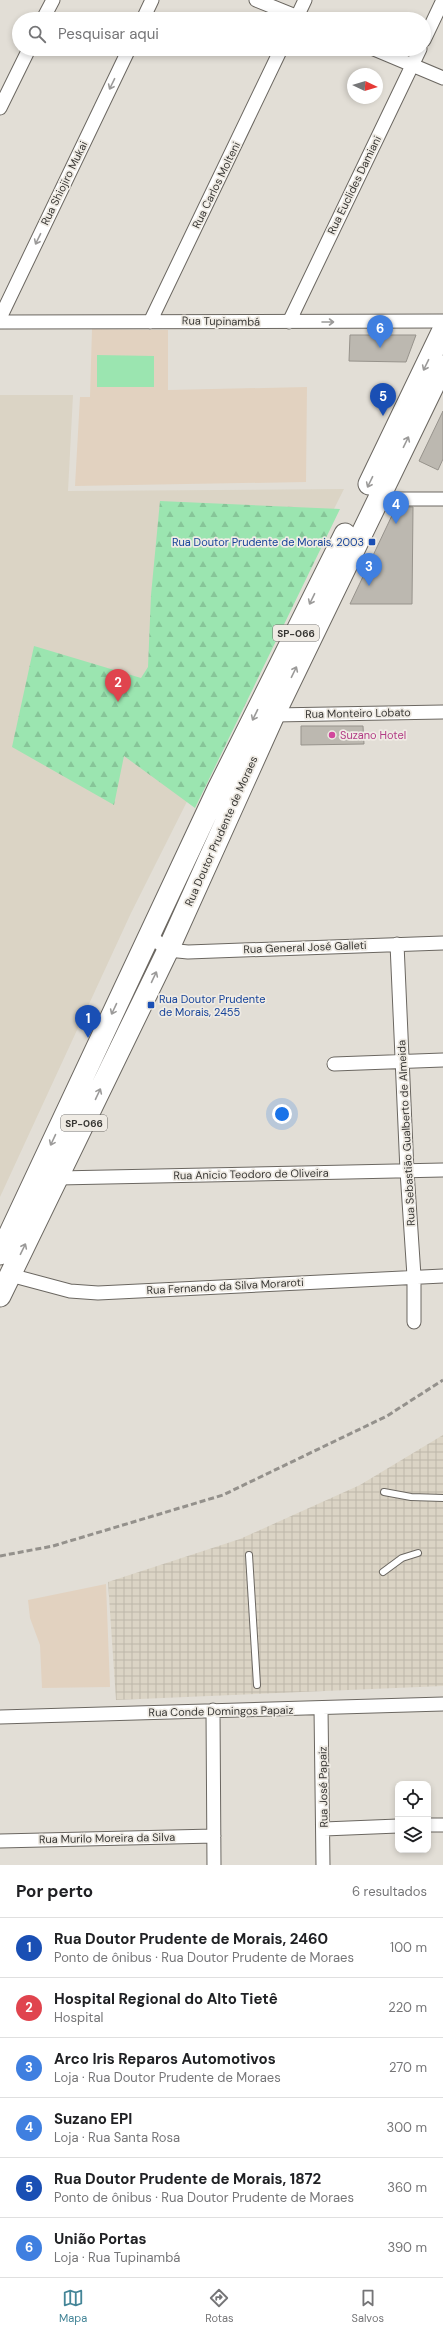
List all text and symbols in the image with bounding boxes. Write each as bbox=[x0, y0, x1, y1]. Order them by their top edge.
search box bbox=[12, 12, 431, 56]
icon: search bbox=[26, 23, 48, 45]
text: Pesquisar aqui bbox=[58, 24, 159, 44]
north arrow bbox=[347, 68, 383, 104]
one-way arrow bbox=[108, 78, 115, 90]
street label: Rua Euclides Damiani bbox=[324, 133, 384, 237]
street label: Rua Shiojiro Mukai bbox=[38, 139, 90, 227]
street label: Rua Carlos Molteni bbox=[189, 139, 243, 231]
one-way arrow bbox=[34, 233, 41, 245]
street label: Rua Tupinambá bbox=[182, 313, 260, 329]
pin: 6 bbox=[367, 315, 393, 348]
one-way arrow bbox=[321, 318, 334, 326]
one-way arrow bbox=[422, 359, 429, 371]
pin: 5 bbox=[370, 383, 396, 416]
one-way arrow bbox=[403, 436, 410, 448]
one-way arrow bbox=[366, 476, 373, 488]
pin: 4 bbox=[383, 491, 409, 524]
place label: Rua Doutor Prudente de Morais, 2003 bbox=[172, 535, 364, 549]
marker: Rua Doutor Prudente de Morais, 2003 bbox=[367, 537, 377, 547]
pin: 3 bbox=[356, 553, 382, 586]
one-way arrow bbox=[308, 592, 316, 604]
road number: SP-066 bbox=[273, 625, 319, 641]
one-way arrow bbox=[291, 666, 298, 678]
pin: 2 bbox=[105, 669, 131, 702]
street label: Rua Monteiro Lobato bbox=[305, 705, 411, 721]
one-way arrow bbox=[251, 709, 258, 721]
place label: Suzano Hotel bbox=[340, 728, 406, 742]
marker: Suzano Hotel bbox=[327, 730, 337, 740]
street label: Rua Doutor Prudente de Moraes bbox=[181, 754, 261, 908]
street label: Rua General José Galleti bbox=[243, 938, 367, 956]
one-way arrow bbox=[151, 971, 158, 983]
place label: Rua Doutor Prudente de Morais, 2455 bbox=[159, 992, 265, 1019]
marker: Rua Doutor Prudente de Morais, 2455 bbox=[146, 1000, 156, 1010]
one-way arrow bbox=[110, 1003, 117, 1015]
pin: 1 bbox=[75, 1005, 101, 1038]
street label: Rua Sebastião Gualberto de Almeida bbox=[394, 1040, 418, 1226]
one-way arrow bbox=[95, 1088, 102, 1100]
your location bbox=[272, 1104, 292, 1124]
road number: SP-066 bbox=[61, 1115, 107, 1131]
one-way arrow bbox=[49, 1133, 56, 1145]
street label: Rua Anicio Teodoro de Oliveira bbox=[173, 1166, 329, 1182]
one-way arrow bbox=[20, 1243, 27, 1255]
street label: Rua Fernando da Silva Moraroti bbox=[146, 1275, 304, 1297]
street label: Rua Conde Domingos Papaiz bbox=[148, 1703, 294, 1719]
street label: Rua José Papaiz bbox=[315, 1746, 331, 1828]
map controls bbox=[395, 1781, 431, 1853]
button: locate bbox=[395, 1781, 431, 1817]
button: layers bbox=[395, 1817, 431, 1853]
street label: Rua Murilo Moreira da Silva bbox=[39, 1830, 175, 1846]
text: Por perto bbox=[16, 1880, 93, 1902]
text: 6 resultados bbox=[352, 1883, 427, 1900]
text: Rua Doutor Prudente de Morais, 2460 bbox=[54, 1929, 328, 1949]
text: 1 bbox=[27, 1939, 31, 1956]
text: 100 m bbox=[390, 1939, 427, 1956]
text: Ponto de ônibus · Rua Doutor Prudente de Moraes bbox=[54, 1949, 354, 1966]
text: Hospital Regional do Alto Tietê bbox=[54, 1989, 278, 2009]
text: 2 bbox=[25, 1999, 33, 2016]
text: 220 m bbox=[388, 1999, 427, 2016]
text: Hospital bbox=[54, 2009, 103, 2026]
text: Arco Iris Reparos Automotivos bbox=[54, 2049, 276, 2069]
text: 3 bbox=[25, 2059, 33, 2076]
text: 270 m bbox=[389, 2059, 427, 2076]
text: Loja · Rua Doutor Prudente de Moraes bbox=[54, 2069, 281, 2086]
text: Suzano EPI bbox=[54, 2109, 132, 2129]
text: 4 bbox=[25, 2119, 33, 2136]
text: 300 m bbox=[386, 2119, 427, 2136]
text: Loja · Rua Santa Rosa bbox=[54, 2129, 180, 2146]
text: Rua Doutor Prudente de Morais, 1872 bbox=[54, 2169, 321, 2189]
text: 5 bbox=[25, 2179, 33, 2196]
text: 360 m bbox=[387, 2179, 427, 2196]
text: Ponto de ônibus · Rua Doutor Prudente de Moraes bbox=[54, 2189, 354, 2206]
text: União Portas bbox=[54, 2229, 147, 2249]
text: 6 bbox=[25, 2239, 33, 2256]
text: 390 m bbox=[388, 2239, 427, 2256]
text: Loja · Rua Tupinambá bbox=[54, 2249, 180, 2266]
tab: Mapa bbox=[59, 2287, 87, 2325]
tab: Rotas bbox=[205, 2287, 234, 2325]
tab: Salvos bbox=[352, 2287, 384, 2325]

